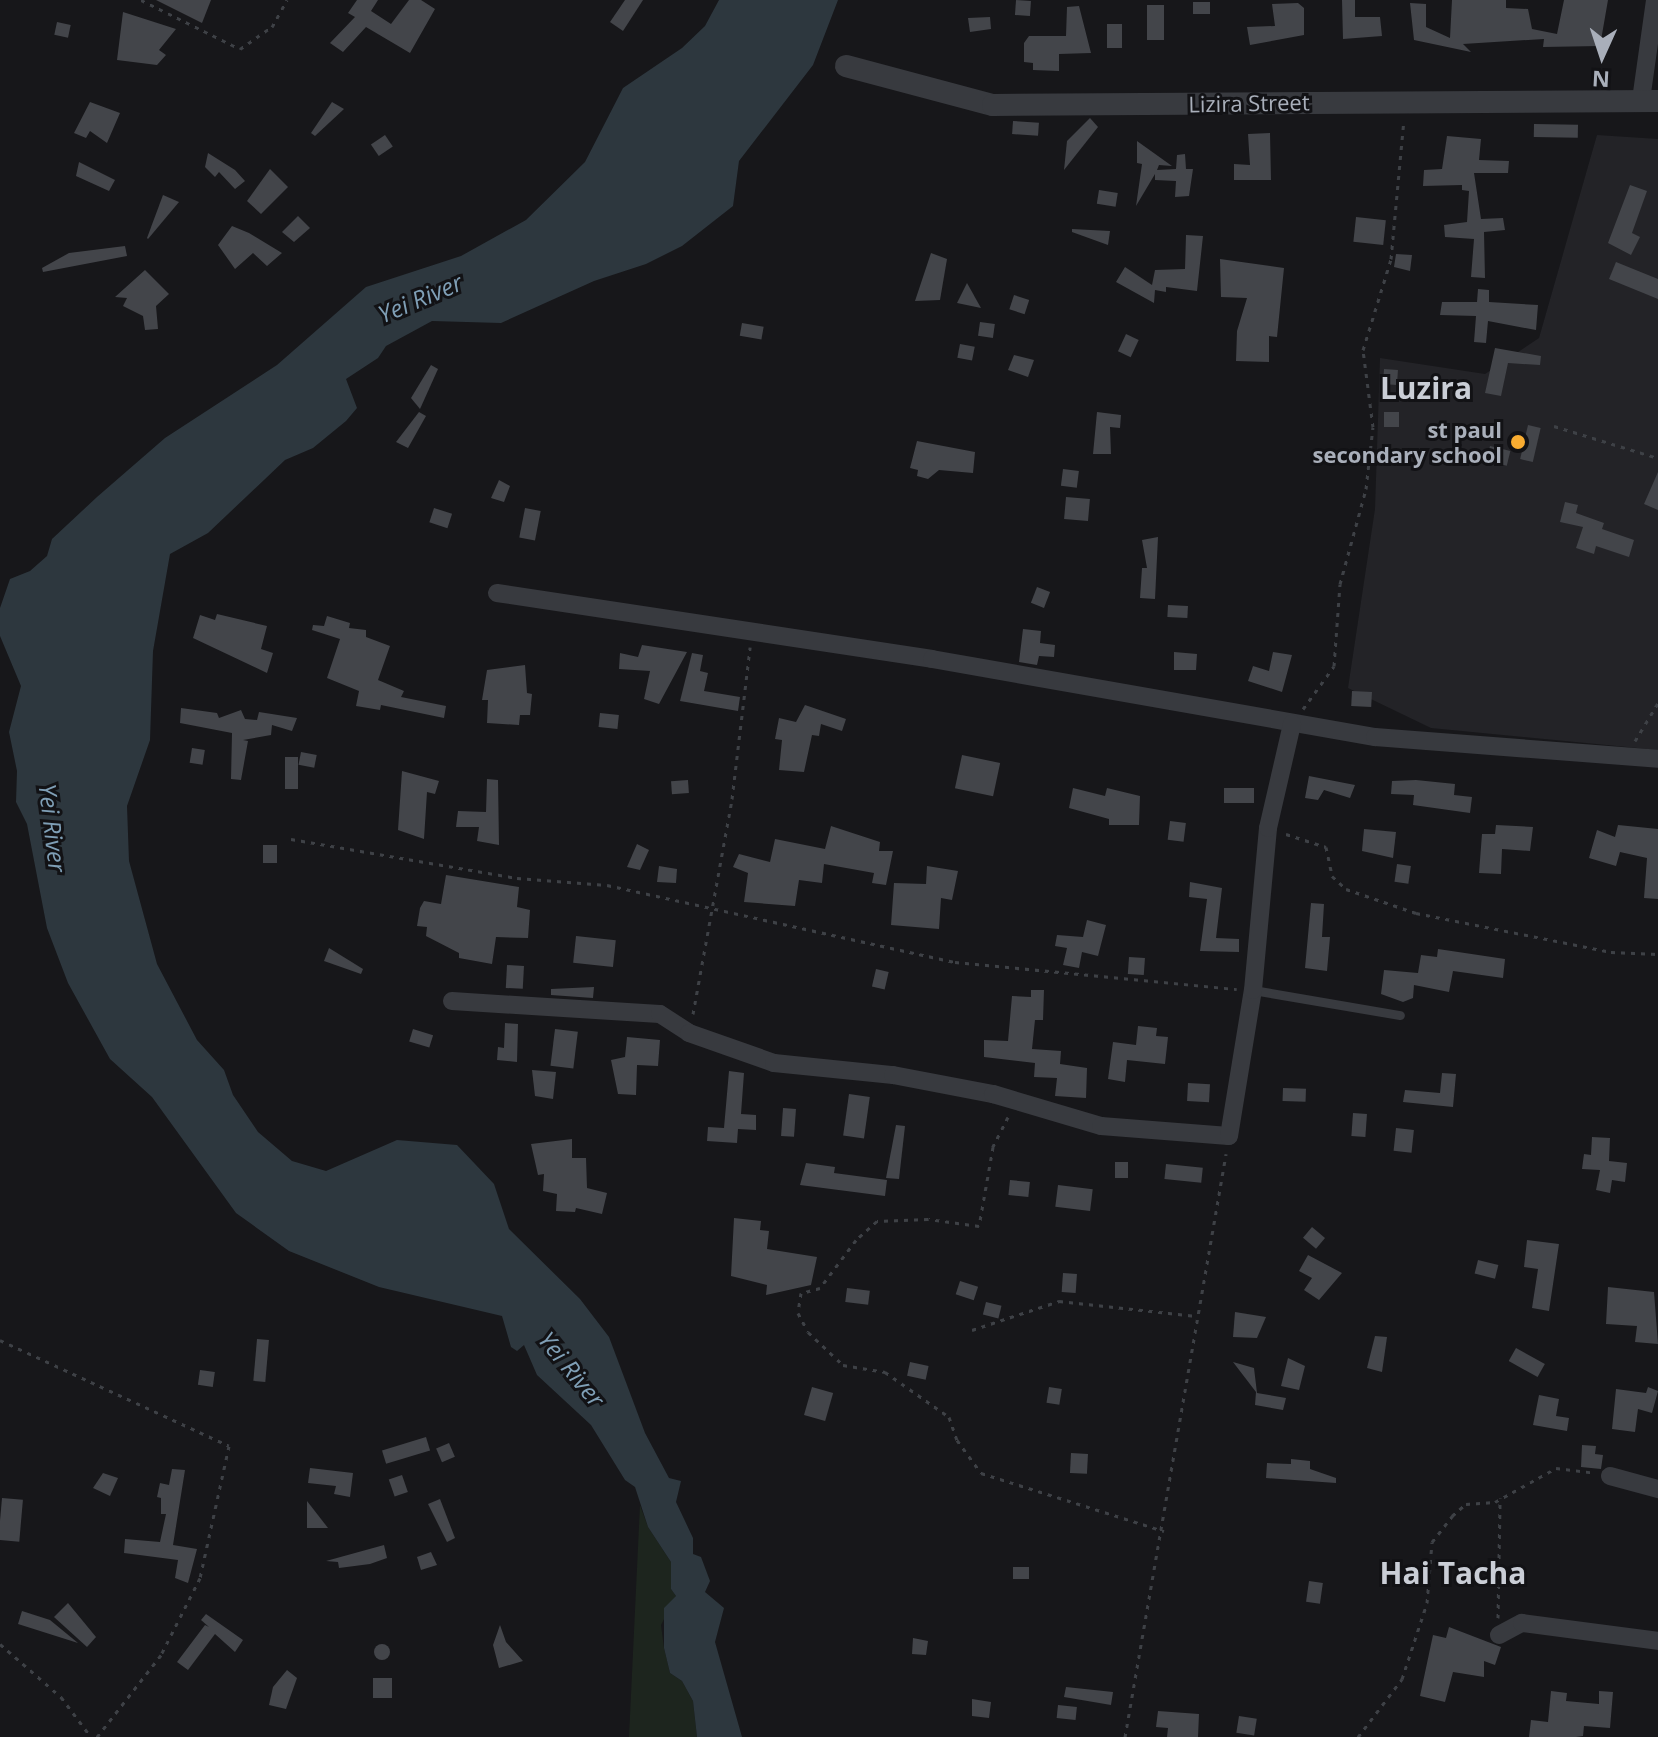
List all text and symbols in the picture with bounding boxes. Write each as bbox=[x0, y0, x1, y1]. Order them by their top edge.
north arrow bbox=[1562, 16, 1642, 96]
text: N bbox=[1591, 65, 1610, 95]
street label: Lizira Street bbox=[1188, 89, 1310, 117]
water label: Yei River bbox=[374, 267, 466, 329]
district label: Luzira bbox=[1380, 370, 1472, 406]
place label: st paul secondary school bbox=[1313, 416, 1502, 468]
marker: st paul secondary school bbox=[1509, 433, 1527, 451]
water label: Yei River bbox=[33, 782, 73, 874]
water label: Yei River bbox=[533, 1325, 611, 1413]
district label: Hai Tacha bbox=[1380, 1555, 1526, 1591]

